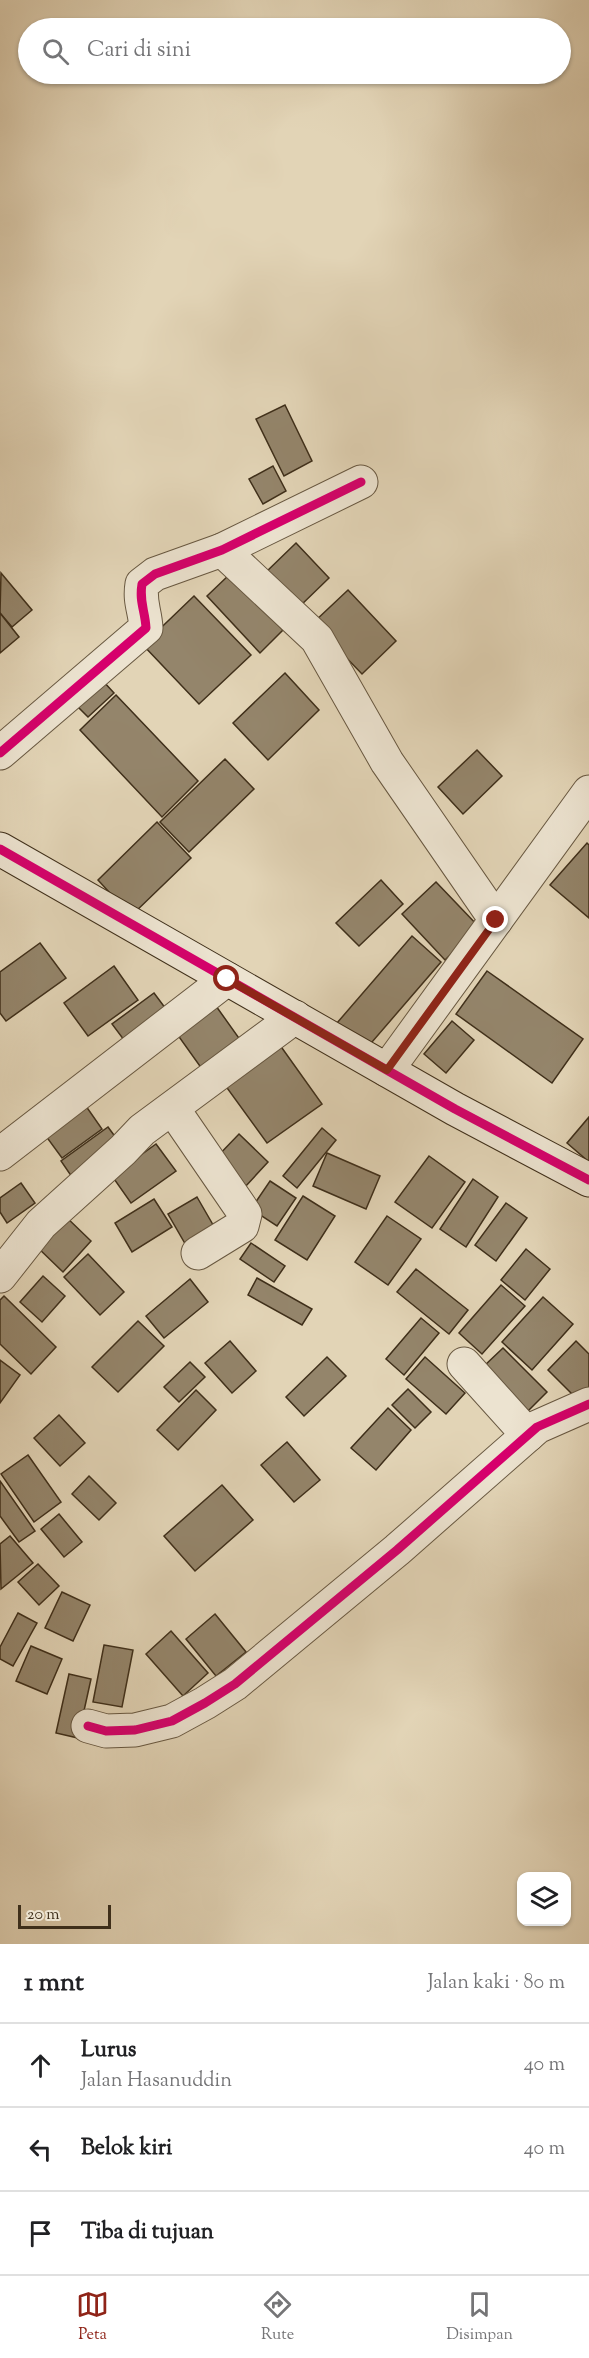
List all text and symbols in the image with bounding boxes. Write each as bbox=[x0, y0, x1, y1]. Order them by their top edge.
search box bbox=[18, 18, 571, 84]
icon: search bbox=[39, 35, 72, 68]
text: Cari di sini bbox=[87, 35, 191, 67]
route end bbox=[482, 906, 508, 932]
route start bbox=[213, 965, 239, 991]
map controls bbox=[517, 1872, 571, 1926]
button: layers bbox=[517, 1872, 571, 1926]
scale bar bbox=[18, 1902, 111, 1930]
text: 20 m bbox=[27, 1904, 60, 1927]
text: 1 mnt bbox=[24, 1965, 84, 2002]
text: Jalan kaki · 80 m bbox=[427, 1969, 565, 1998]
text: Lurus bbox=[81, 2035, 137, 2067]
icon: ahead bbox=[24, 2049, 57, 2082]
text: 40 m bbox=[524, 2051, 565, 2080]
text: Jalan Hasanuddin bbox=[81, 2067, 232, 2096]
icon: left bbox=[24, 2133, 57, 2166]
text: Belok kiri bbox=[81, 2133, 172, 2165]
text: 40 m bbox=[524, 2135, 565, 2164]
icon: arrive bbox=[24, 2217, 57, 2250]
text: Tiba di tujuan bbox=[81, 2217, 214, 2249]
tab: Peta bbox=[76, 2288, 109, 2347]
tab: Rute bbox=[261, 2288, 294, 2347]
tab: Disimpan bbox=[446, 2288, 513, 2347]

